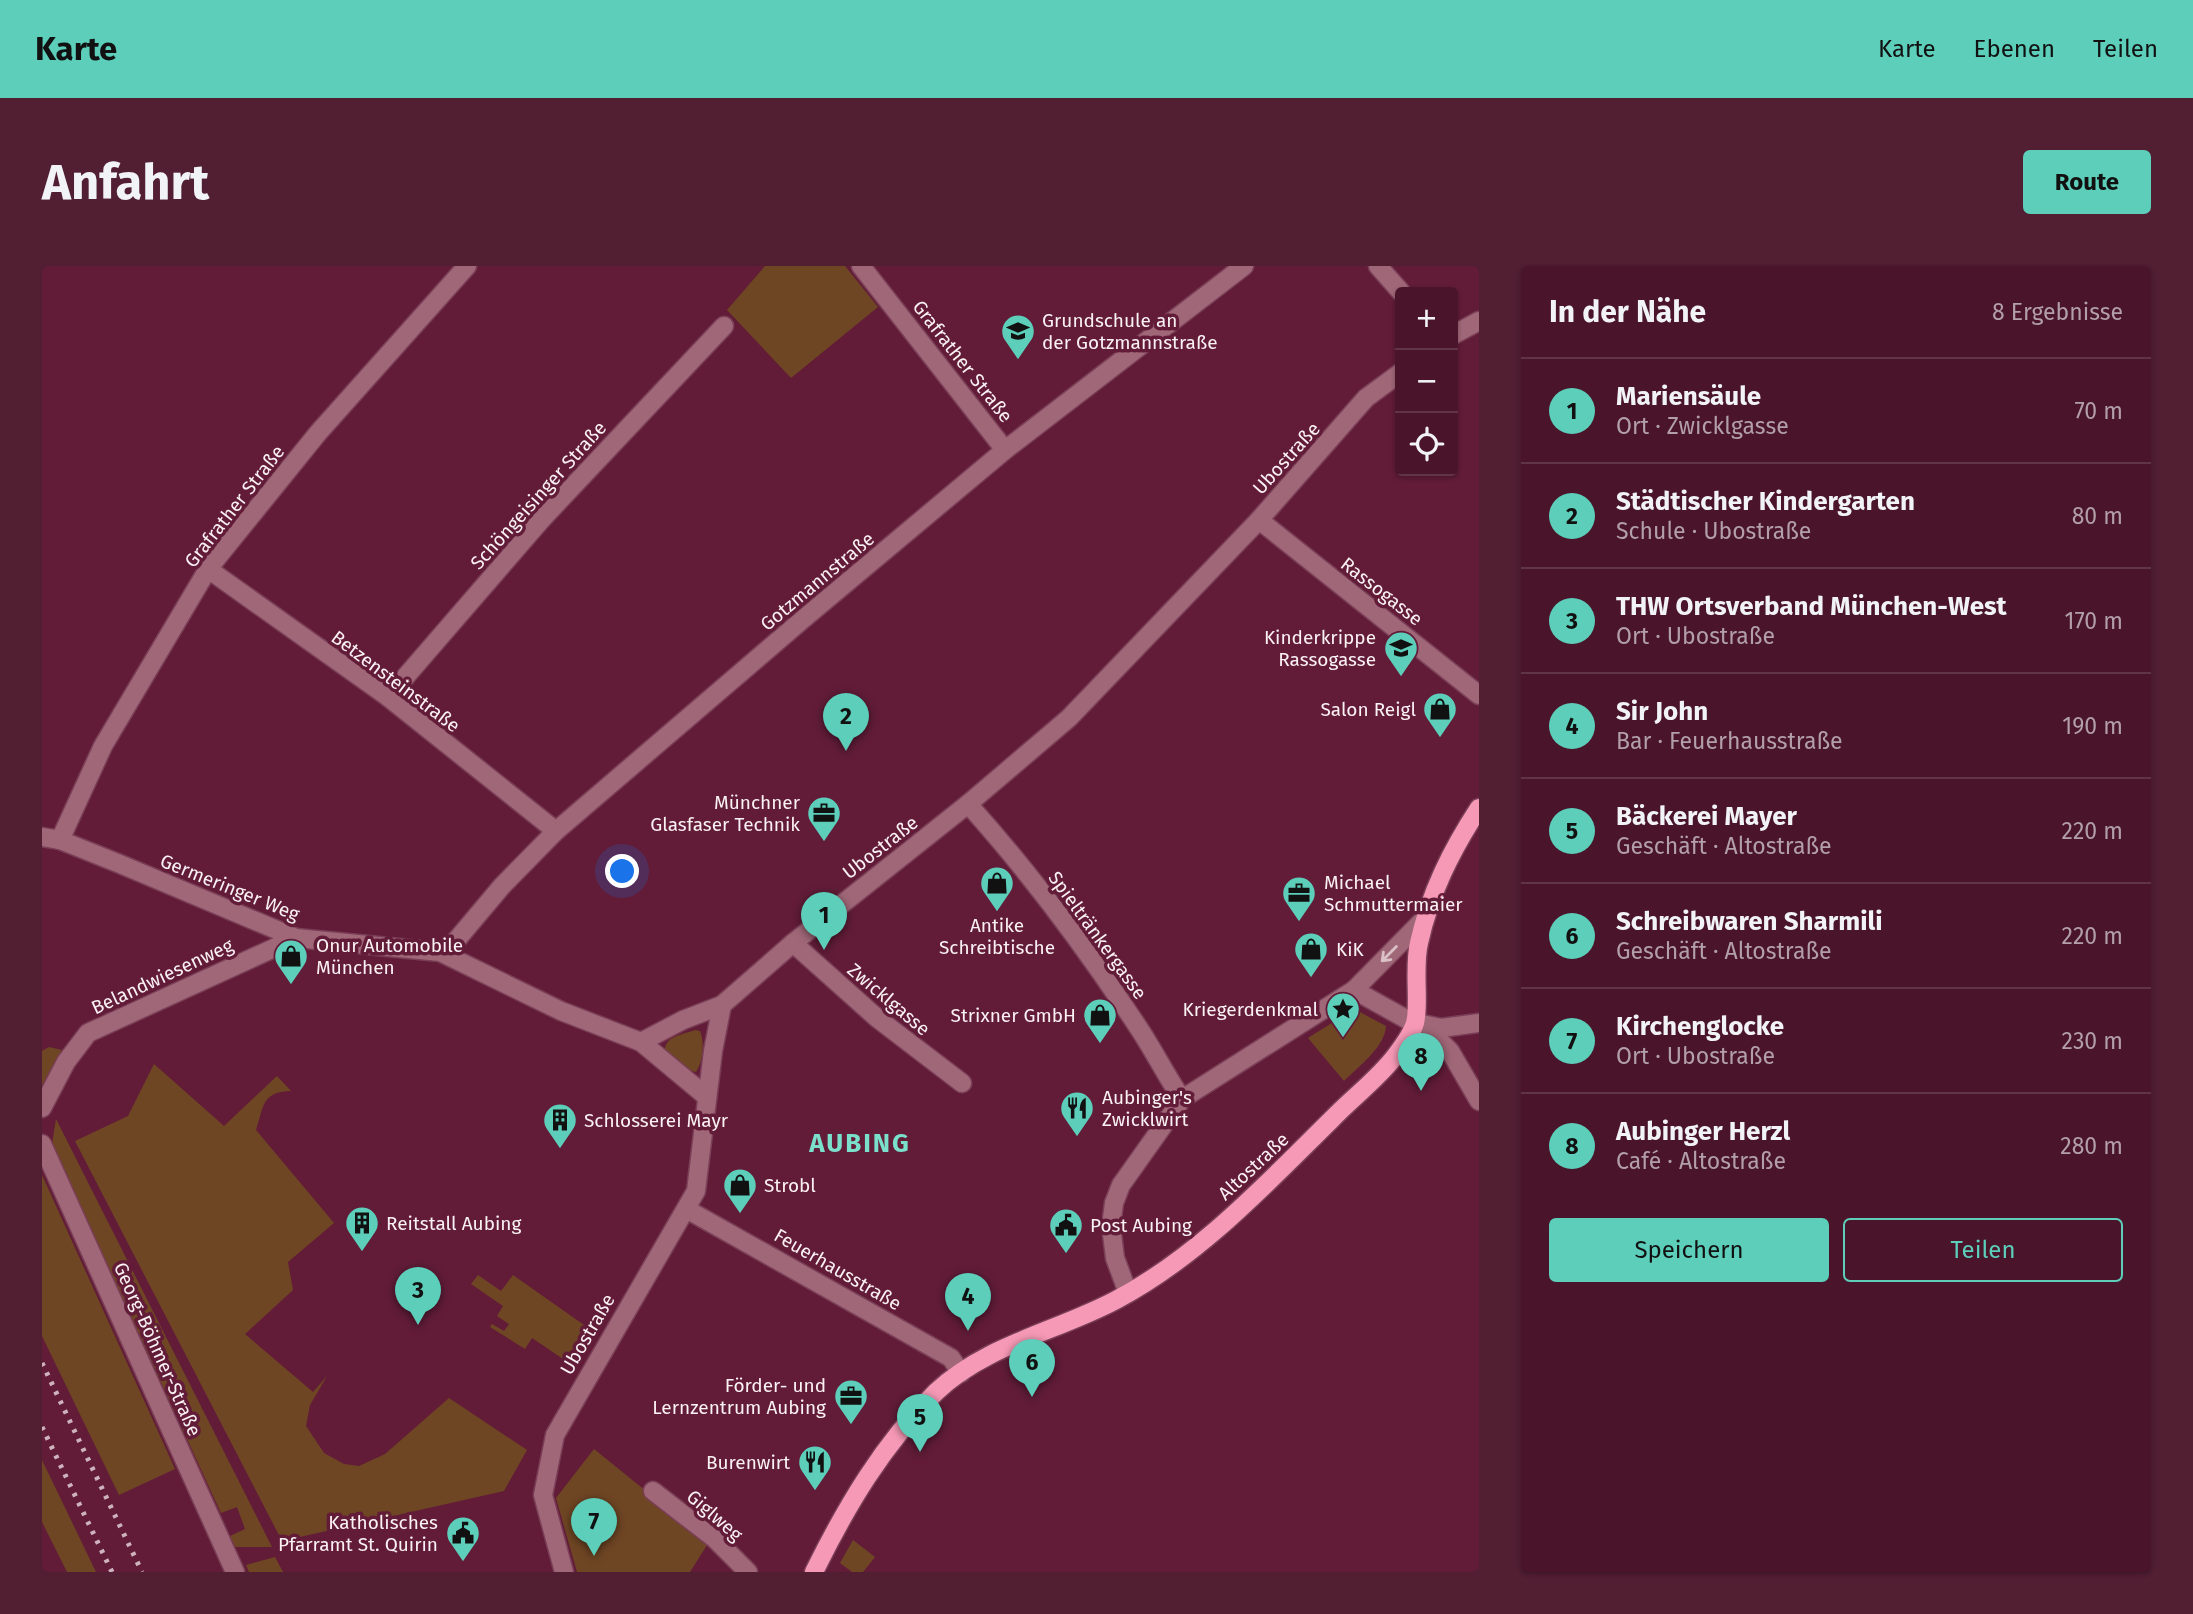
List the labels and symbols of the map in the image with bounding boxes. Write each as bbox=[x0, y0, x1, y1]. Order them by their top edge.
street label: Grafrather Straße bbox=[908, 296, 1018, 427]
place label: Grundschule an der Gotzmannstraße bbox=[1042, 309, 1218, 354]
school or university icon: Grundschule an der Gotzmannstraße bbox=[999, 312, 1037, 361]
street label: Schöngeisinger Straße bbox=[466, 416, 611, 574]
street label: Ubostraße bbox=[1248, 417, 1325, 499]
street label: Grafrather Straße bbox=[179, 441, 289, 572]
street label: Gotzmannstraße bbox=[756, 527, 879, 636]
street label: Rassogasse bbox=[1336, 552, 1427, 631]
street label: Betzensteinstraße bbox=[327, 626, 465, 737]
place label: Kinderkrippe Rassogasse bbox=[1264, 626, 1376, 671]
school or university icon: Kinderkrippe Rassogasse bbox=[1382, 629, 1420, 678]
shop icon: Salon Reigl bbox=[1421, 690, 1459, 739]
pin: 2 bbox=[823, 693, 869, 751]
place label: Salon Reigl bbox=[1320, 698, 1416, 721]
place label: Münchner Glasfaser Technik bbox=[650, 791, 801, 836]
office icon: Münchner Glasfaser Technik bbox=[805, 794, 843, 843]
street label: Ubostraße bbox=[838, 811, 923, 884]
street label: Germeringer Weg bbox=[157, 849, 303, 926]
your location bbox=[605, 854, 639, 888]
shop icon: Antike Schreibtische bbox=[978, 864, 1016, 913]
street label: Spieltränkergasse bbox=[1043, 867, 1152, 1004]
place label: Michael Schmuttermaier bbox=[1324, 871, 1463, 916]
office icon: Michael Schmuttermaier bbox=[1280, 874, 1318, 923]
pin: 1 bbox=[801, 892, 847, 950]
place label: Antike Schreibtische bbox=[939, 914, 1055, 959]
shop icon: KiK bbox=[1292, 930, 1330, 979]
street label: Belandwiesenweg bbox=[88, 933, 237, 1019]
place label: Onur Automobile München bbox=[316, 934, 463, 979]
shop icon: Onur Automobile München bbox=[272, 937, 310, 986]
place label: KiK bbox=[1336, 938, 1365, 961]
one-way arrow bbox=[1381, 945, 1398, 962]
street label: Zwicklgasse bbox=[843, 958, 935, 1041]
place icon: Kriegerdenkmal bbox=[1324, 990, 1362, 1039]
shop icon: Strixner GmbH bbox=[1081, 996, 1119, 1045]
place label: Kriegerdenkmal bbox=[1182, 998, 1318, 1021]
place label: Strixner GmbH bbox=[951, 1004, 1076, 1027]
pin: 8 bbox=[1398, 1033, 1444, 1091]
place label: Aubinger's Zwicklwirt bbox=[1102, 1086, 1192, 1131]
restaurant icon: Aubinger's Zwicklwirt bbox=[1058, 1089, 1096, 1138]
building icon: Schlosserei Mayr bbox=[541, 1101, 579, 1150]
place label: Schlosserei Mayr bbox=[584, 1109, 729, 1132]
district label: AUBING bbox=[808, 1128, 911, 1159]
street label: Altostraße bbox=[1213, 1128, 1294, 1205]
shop icon: Strobl bbox=[721, 1166, 759, 1215]
place label: Strobl bbox=[764, 1174, 816, 1197]
building icon: Reitstall Aubing bbox=[343, 1204, 381, 1253]
public building icon: Post Aubing bbox=[1047, 1206, 1085, 1255]
place label: Reitstall Aubing bbox=[386, 1212, 521, 1235]
place label: Post Aubing bbox=[1090, 1214, 1192, 1237]
street label: Feuerhausstraße bbox=[770, 1224, 906, 1315]
street label: Georg-Böhmer-Straße bbox=[109, 1259, 206, 1440]
pin: 3 bbox=[395, 1267, 441, 1325]
pin: 4 bbox=[945, 1273, 991, 1331]
street label: Ubostraße bbox=[555, 1290, 620, 1379]
pin: 6 bbox=[1009, 1339, 1055, 1397]
place label: Förder- und Lernzentrum Aubing bbox=[652, 1374, 826, 1419]
office icon: Förder- und Lernzentrum Aubing bbox=[832, 1377, 870, 1426]
pin: 5 bbox=[897, 1394, 943, 1452]
restaurant icon: Burenwirt bbox=[796, 1443, 834, 1492]
place label: Burenwirt bbox=[706, 1451, 790, 1474]
street label: Giglweg bbox=[682, 1485, 747, 1546]
pin: 7 bbox=[571, 1498, 617, 1556]
place label: Katholisches Pfarramt St. Quirin bbox=[278, 1511, 438, 1556]
public building icon: Katholisches Pfarramt St. Quirin bbox=[444, 1514, 482, 1563]

